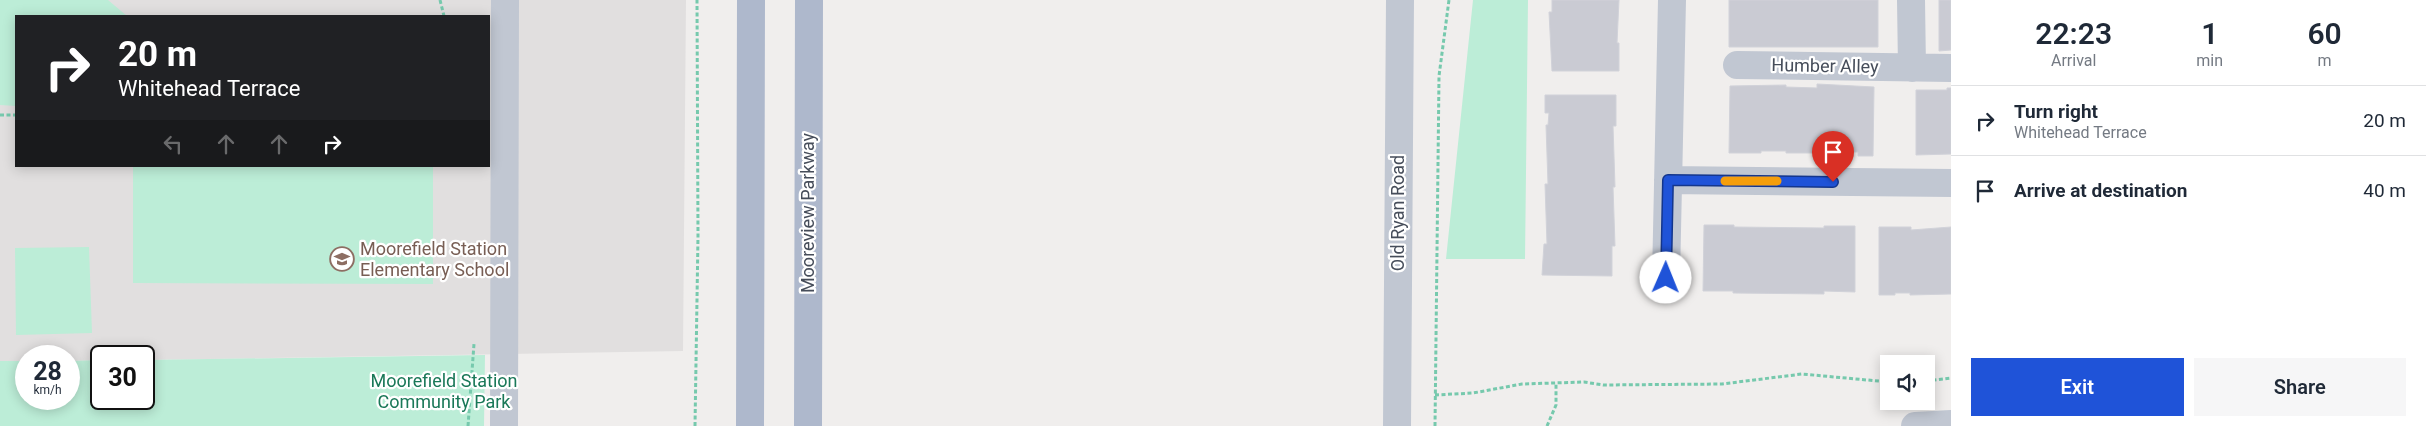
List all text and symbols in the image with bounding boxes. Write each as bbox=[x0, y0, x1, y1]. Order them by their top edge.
text: 22:23 bbox=[2035, 16, 2112, 51]
text: 1 bbox=[2201, 16, 2218, 51]
text: 60 bbox=[2307, 16, 2342, 51]
text: 20 m bbox=[118, 34, 197, 75]
icon: right bbox=[35, 35, 100, 100]
text: Arrival bbox=[2051, 51, 2096, 70]
text: min bbox=[2196, 51, 2223, 70]
text: m bbox=[2318, 51, 2332, 70]
street label: Humber Alley bbox=[1771, 54, 1879, 77]
text: Whitehead Terrace bbox=[118, 76, 300, 101]
text: Turn right bbox=[2014, 100, 2098, 123]
icon: right bbox=[1971, 107, 1999, 135]
text: 20 m bbox=[2363, 109, 2406, 132]
text: Whitehead Terrace bbox=[2014, 123, 2147, 142]
icon: left bbox=[159, 130, 187, 158]
icon: ahead bbox=[212, 130, 240, 158]
icon: ahead bbox=[265, 130, 293, 158]
icon: right bbox=[318, 130, 346, 158]
pin bbox=[1812, 131, 1854, 182]
street label: Mooreview Parkway bbox=[797, 132, 818, 293]
icon: arrive bbox=[1819, 138, 1847, 166]
street label: Old Ryan Road bbox=[1387, 155, 1408, 271]
icon: arrive bbox=[1971, 177, 1999, 205]
text: Arrive at destination bbox=[2014, 179, 2187, 202]
text: 40 m bbox=[2363, 179, 2406, 202]
place label: Moorefield Station Elementary School bbox=[360, 238, 509, 280]
school or university icon: Moorefield Station Elementary School bbox=[329, 246, 355, 272]
position arrow bbox=[1639, 251, 1691, 303]
speed limit sign: 30 bbox=[90, 345, 155, 410]
map controls bbox=[1880, 355, 1935, 410]
button: sound bbox=[1880, 355, 1935, 410]
text: 28 bbox=[33, 357, 62, 386]
button: Exit bbox=[1971, 358, 2184, 416]
button: Share bbox=[2194, 358, 2406, 416]
park label: Moorefield Station Community Park bbox=[370, 370, 518, 412]
text: km/h bbox=[33, 383, 62, 397]

